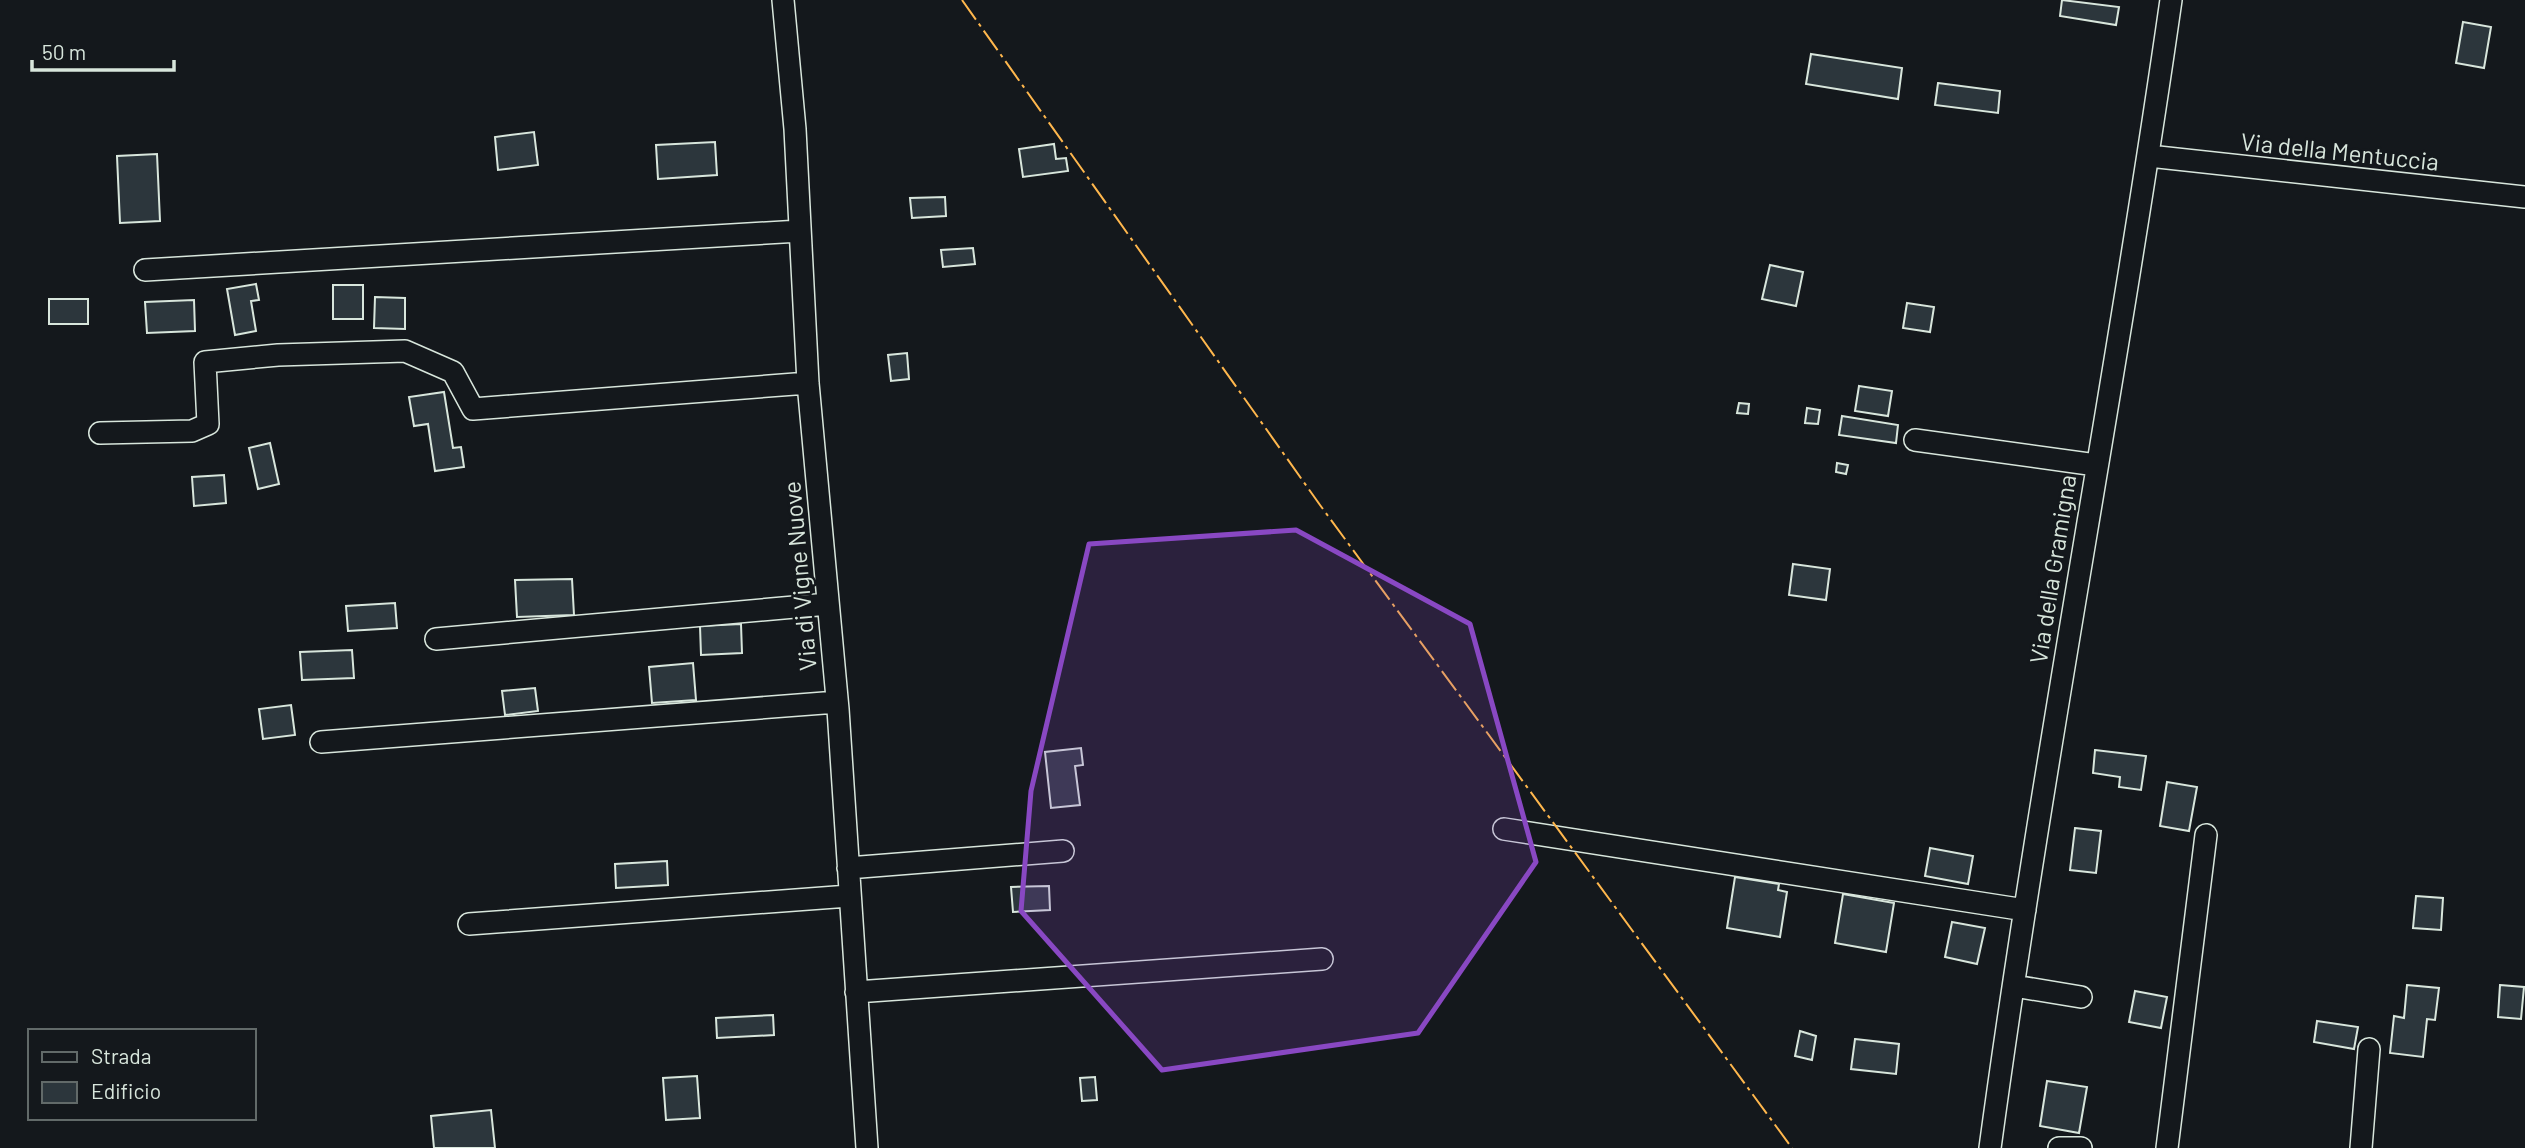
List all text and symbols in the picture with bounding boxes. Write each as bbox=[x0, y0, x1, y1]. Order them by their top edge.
scale bar bbox=[32, 28, 173, 72]
text: 50 m bbox=[42, 39, 86, 64]
street label: Via della Mentuccia bbox=[2239, 126, 2441, 176]
street label: Via della Gramigna bbox=[2023, 472, 2081, 666]
street label: Via di Vigne Nuove bbox=[776, 480, 822, 672]
legend bbox=[28, 1029, 256, 1120]
text: Strada bbox=[91, 1043, 151, 1068]
text: Edificio bbox=[91, 1078, 161, 1103]

